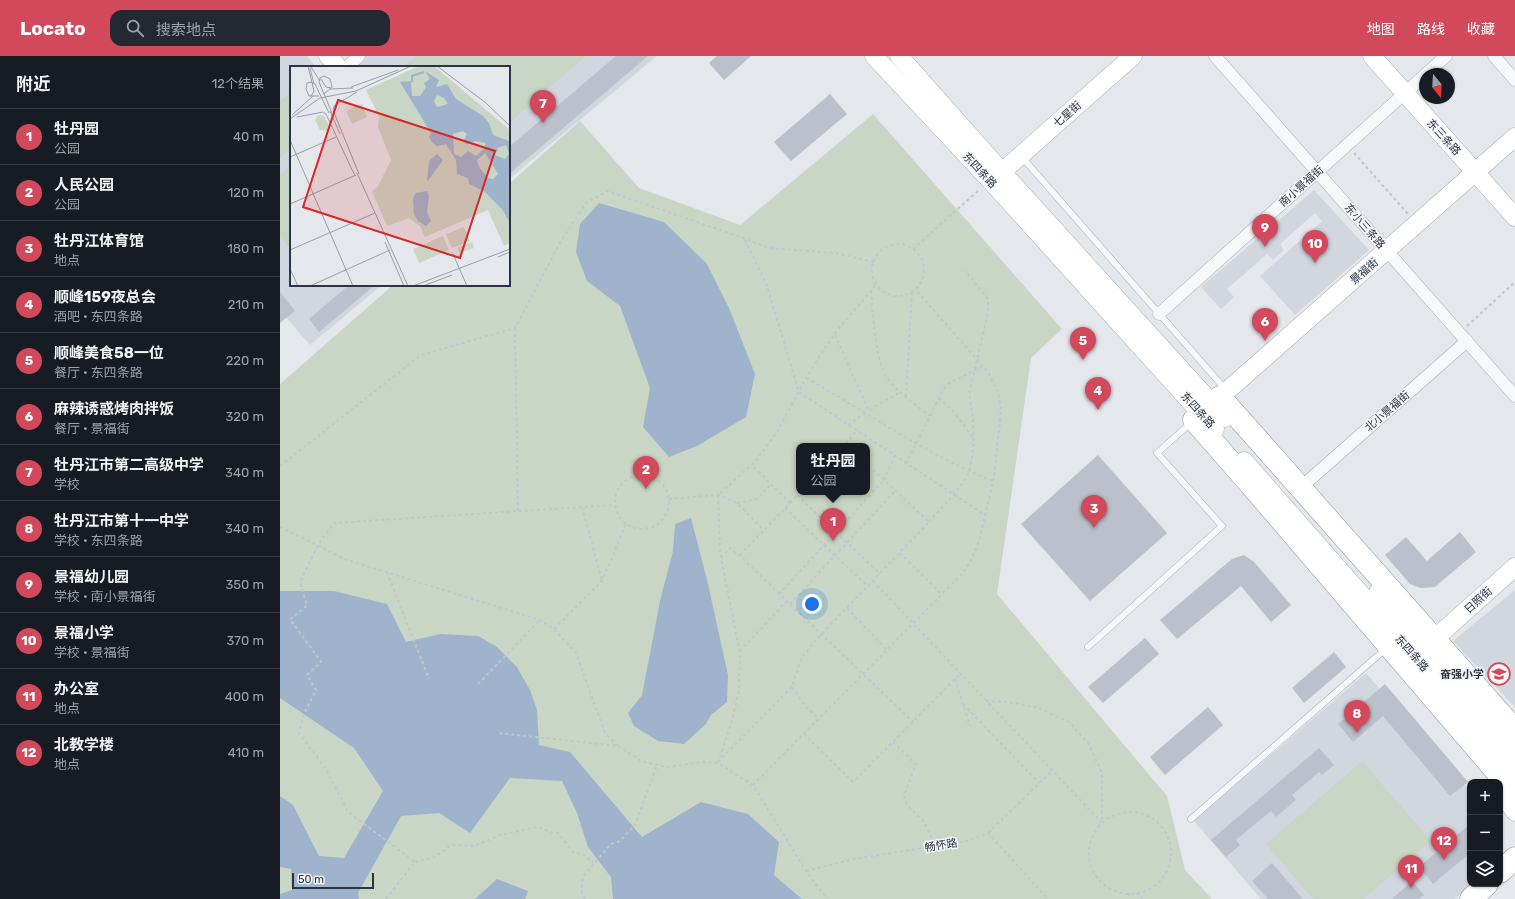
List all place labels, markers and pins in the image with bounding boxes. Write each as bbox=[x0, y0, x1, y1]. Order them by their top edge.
pin: 7 bbox=[530, 90, 556, 123]
pin: 9 bbox=[1252, 214, 1278, 247]
pin: 10 bbox=[1302, 230, 1328, 263]
pin: 6 bbox=[1252, 308, 1278, 341]
pin: 5 bbox=[1070, 327, 1096, 360]
pin: 4 bbox=[1085, 377, 1111, 410]
pin: 2 bbox=[633, 456, 659, 489]
pin: 3 bbox=[1081, 495, 1107, 528]
pin: 1 bbox=[820, 508, 846, 541]
school or university icon: 奋强小学 bbox=[1486, 661, 1512, 687]
place label: 奋强小学 bbox=[1440, 668, 1484, 681]
pin: 8 bbox=[1344, 700, 1370, 733]
pin: 12 bbox=[1431, 827, 1457, 860]
pin: 11 bbox=[1398, 855, 1424, 888]

